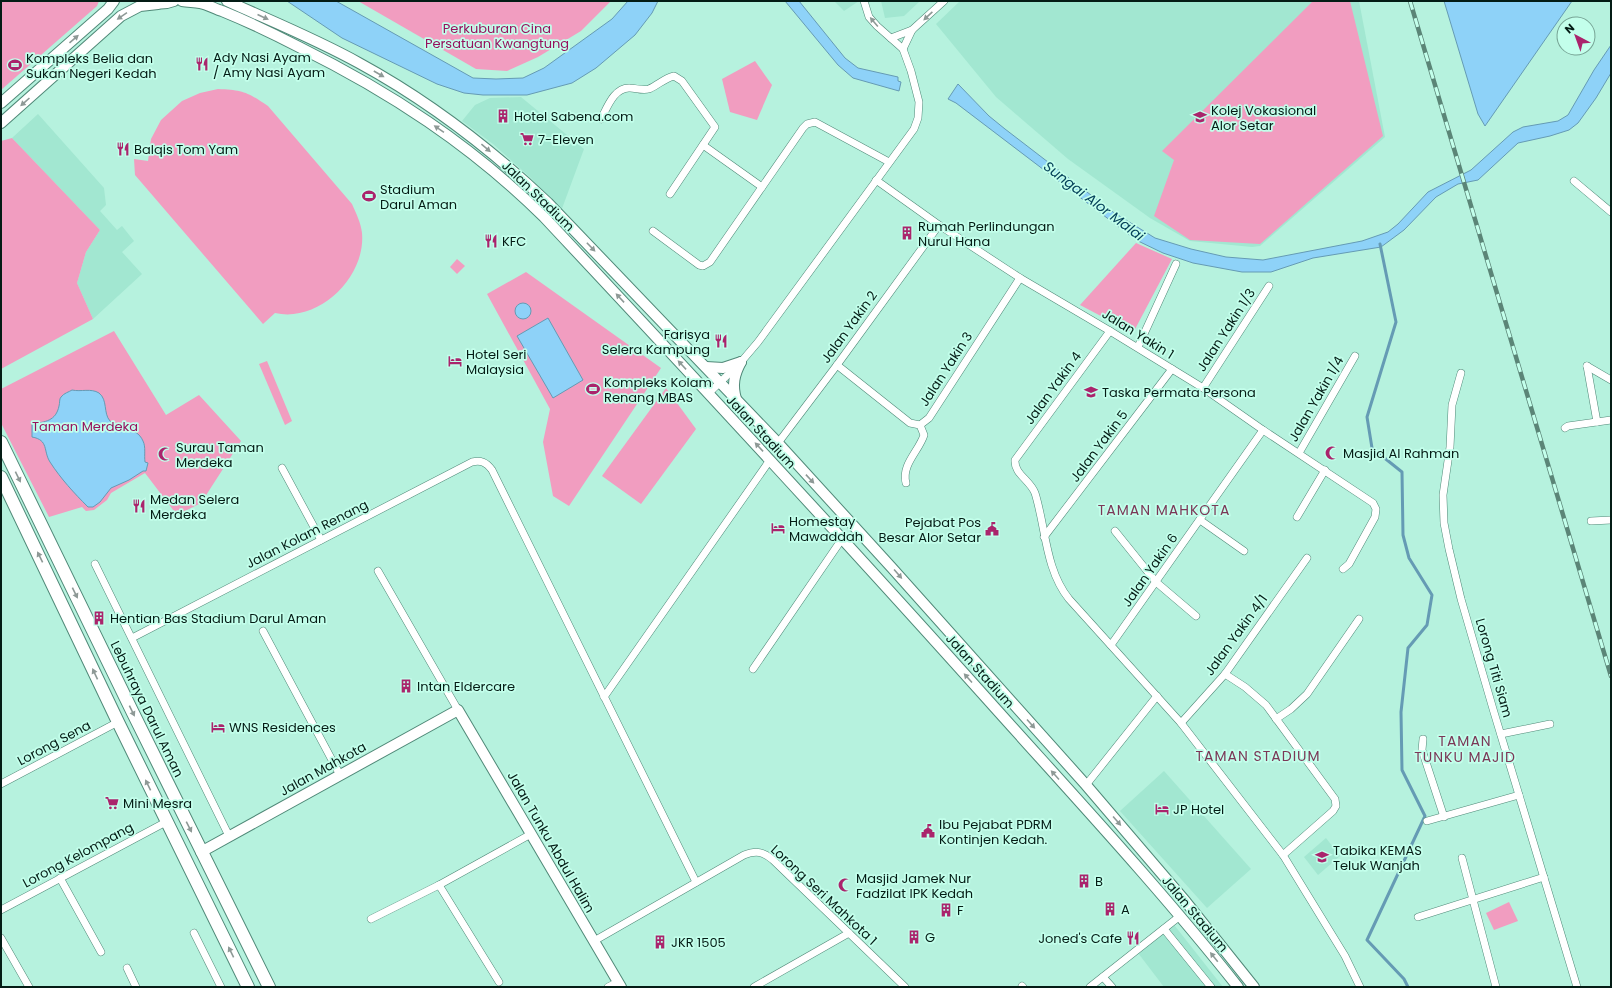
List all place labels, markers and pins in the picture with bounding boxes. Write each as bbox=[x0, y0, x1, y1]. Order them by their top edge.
place label: Ady Nasi Ayam / Amy Nasi Ayam bbox=[213, 48, 325, 82]
place label: Kompleks Belia dan Sukan Negeri Kedah bbox=[26, 49, 157, 83]
restaurant icon: Ady Nasi Ayam / Amy Nasi Ayam bbox=[194, 56, 210, 72]
sports icon: Kompleks Belia dan Sukan Negeri Kedah bbox=[7, 57, 23, 73]
place label: Kolej Vokasional Alor Setar bbox=[1211, 101, 1316, 135]
place label: Hotel Sabena.com bbox=[514, 107, 633, 126]
building icon: Hotel Sabena.com bbox=[495, 108, 511, 124]
school or university icon: Kolej Vokasional Alor Setar bbox=[1192, 109, 1208, 125]
place label: 7-Eleven bbox=[538, 130, 594, 149]
supermarket icon: 7-Eleven bbox=[519, 131, 535, 147]
place label: Balqis Tom Yam bbox=[134, 140, 238, 159]
restaurant icon: Balqis Tom Yam bbox=[115, 141, 131, 157]
place label: Stadium Darul Aman bbox=[380, 180, 457, 214]
sports icon: Stadium Darul Aman bbox=[361, 188, 377, 204]
place label: Rumah Perlindungan Nurul Hana bbox=[918, 217, 1055, 251]
building icon: Rumah Perlindungan Nurul Hana bbox=[899, 225, 915, 241]
place label: KFC bbox=[502, 232, 526, 251]
restaurant icon: KFC bbox=[483, 233, 499, 249]
place label: Farisya Selera Kampung bbox=[602, 325, 710, 359]
restaurant icon: Farisya Selera Kampung bbox=[713, 333, 729, 349]
place label: Hotel Seri Malaysia bbox=[466, 345, 527, 379]
hotel icon: Hotel Seri Malaysia bbox=[447, 353, 463, 369]
place label: Kompleks Kolam Renang MBAS bbox=[604, 373, 712, 407]
sports icon: Kompleks Kolam Renang MBAS bbox=[585, 381, 601, 397]
place label: Taska Permata Persona bbox=[1102, 383, 1256, 402]
school or university icon: Taska Permata Persona bbox=[1083, 384, 1099, 400]
place label: Surau Taman Merdeka bbox=[176, 438, 264, 472]
place label: Masjid Al Rahman bbox=[1343, 444, 1459, 463]
mosque icon: Masjid Al Rahman bbox=[1324, 445, 1340, 461]
mosque icon: Surau Taman Merdeka bbox=[157, 446, 173, 462]
place label: Medan Selera Merdeka bbox=[150, 490, 239, 524]
restaurant icon: Medan Selera Merdeka bbox=[131, 498, 147, 514]
place label: Homestay Mawaddah bbox=[789, 512, 863, 546]
place label: Pejabat Pos Besar Alor Setar bbox=[878, 513, 981, 547]
hotel icon: Homestay Mawaddah bbox=[770, 520, 786, 536]
public building icon: Pejabat Pos Besar Alor Setar bbox=[984, 521, 1000, 537]
place label: Hentian Bas Stadium Darul Aman bbox=[110, 609, 326, 628]
building icon: Hentian Bas Stadium Darul Aman bbox=[91, 610, 107, 626]
place label: Intan Eldercare bbox=[417, 677, 515, 696]
building icon: Intan Eldercare bbox=[398, 678, 414, 694]
place label: WNS Residences bbox=[229, 718, 336, 737]
hotel icon: WNS Residences bbox=[210, 719, 226, 735]
place label: Mini Mesra bbox=[123, 794, 192, 813]
supermarket icon: Mini Mesra bbox=[104, 795, 120, 811]
place label: JP Hotel bbox=[1173, 800, 1224, 819]
hotel icon: JP Hotel bbox=[1154, 801, 1170, 817]
place label: Ibu Pejabat PDRM Kontinjen Kedah. bbox=[939, 815, 1052, 849]
public building icon: Ibu Pejabat PDRM Kontinjen Kedah. bbox=[920, 823, 936, 839]
place label: Tabika KEMAS Teluk Wanjah bbox=[1333, 841, 1422, 875]
school or university icon: Tabika KEMAS Teluk Wanjah bbox=[1314, 849, 1330, 865]
place label: Masjid Jamek Nur Fadzilat IPK Kedah bbox=[856, 869, 973, 903]
place label: B bbox=[1095, 872, 1103, 891]
building icon: B bbox=[1076, 873, 1092, 889]
mosque icon: Masjid Jamek Nur Fadzilat IPK Kedah bbox=[837, 877, 853, 893]
place label: A bbox=[1121, 900, 1130, 919]
place label: F bbox=[957, 901, 964, 920]
building icon: A bbox=[1102, 901, 1118, 917]
building icon: F bbox=[938, 902, 954, 918]
place label: G bbox=[925, 928, 935, 947]
building icon: G bbox=[906, 929, 922, 945]
place label: Joned's Cafe bbox=[1038, 929, 1122, 948]
restaurant icon: Joned's Cafe bbox=[1125, 930, 1141, 946]
place label: JKR 1505 bbox=[671, 933, 726, 952]
building icon: JKR 1505 bbox=[652, 934, 668, 950]

